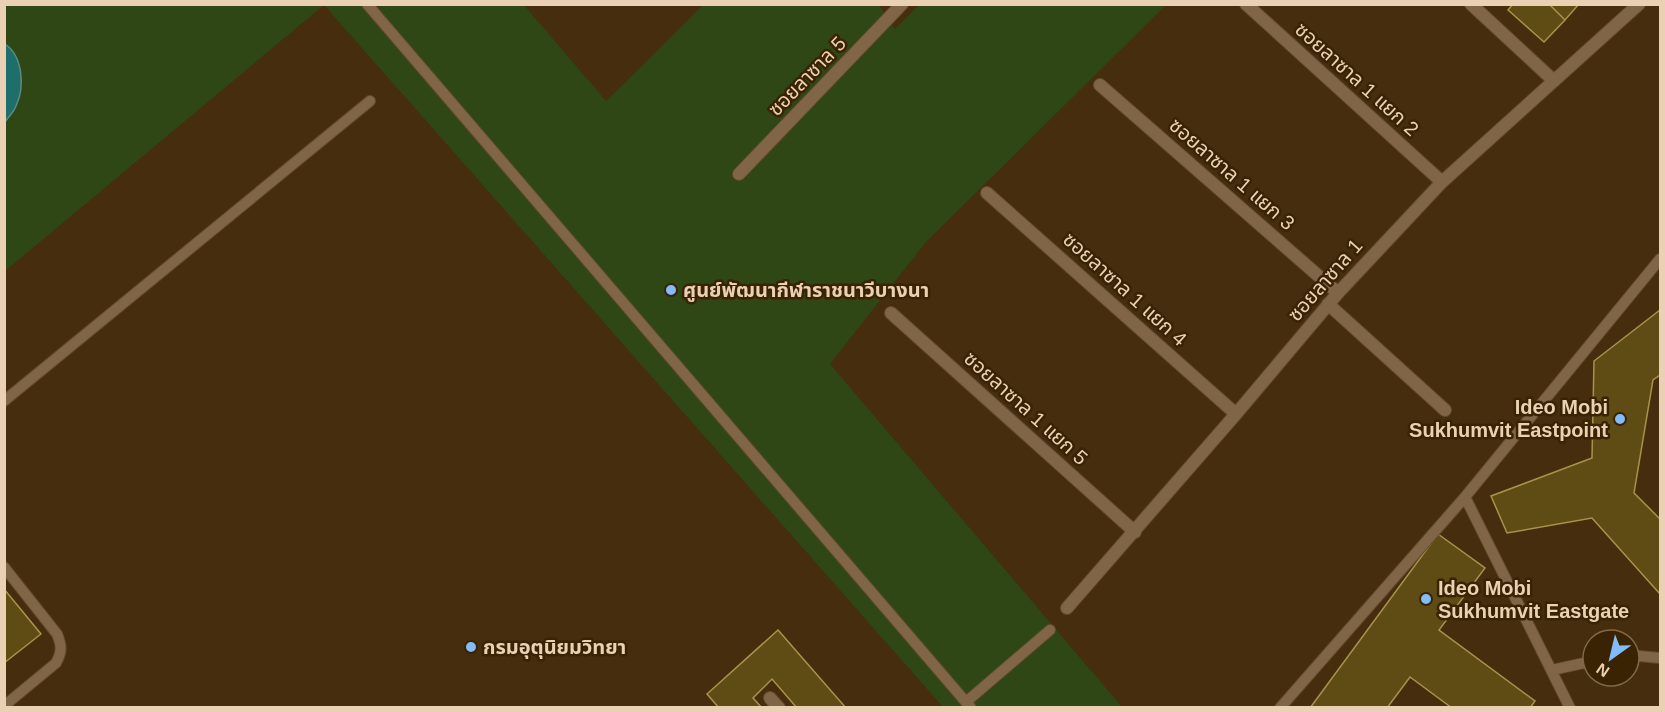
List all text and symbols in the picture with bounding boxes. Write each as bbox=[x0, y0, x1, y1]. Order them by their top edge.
street label: ซอยลาซาล 1 แยก 2 bbox=[1291, 18, 1423, 140]
street label: ซอยลาซาล 5 bbox=[764, 32, 850, 120]
street label: ซอยลาซาล 1 แยก 3 bbox=[1165, 114, 1299, 234]
street label: ซอยลาซาล 1 แยก 4 bbox=[1059, 228, 1191, 350]
street label: ซอยลาซาล 1 bbox=[1283, 235, 1367, 325]
place label: ศูนย์พัฒนากีฬาราชนาวีบางนา bbox=[683, 279, 929, 302]
marker: ศูนย์พัฒนากีฬาราชนาวีบางนา bbox=[664, 283, 678, 297]
street label: ซอยลาซาล 1 แยก 5 bbox=[960, 347, 1092, 469]
place label: Ideo Mobi Sukhumvit Eastpoint bbox=[1409, 396, 1608, 441]
marker: Ideo Mobi Sukhumvit Eastpoint bbox=[1613, 412, 1627, 426]
place label: Ideo Mobi Sukhumvit Eastgate bbox=[1438, 577, 1629, 622]
marker: Ideo Mobi Sukhumvit Eastgate bbox=[1419, 592, 1433, 606]
north arrow bbox=[1581, 628, 1641, 688]
place label: กรมอุตุนิยมวิทยา bbox=[483, 636, 626, 659]
marker: กรมอุตุนิยมวิทยา bbox=[464, 640, 478, 654]
text: N bbox=[1593, 660, 1612, 680]

